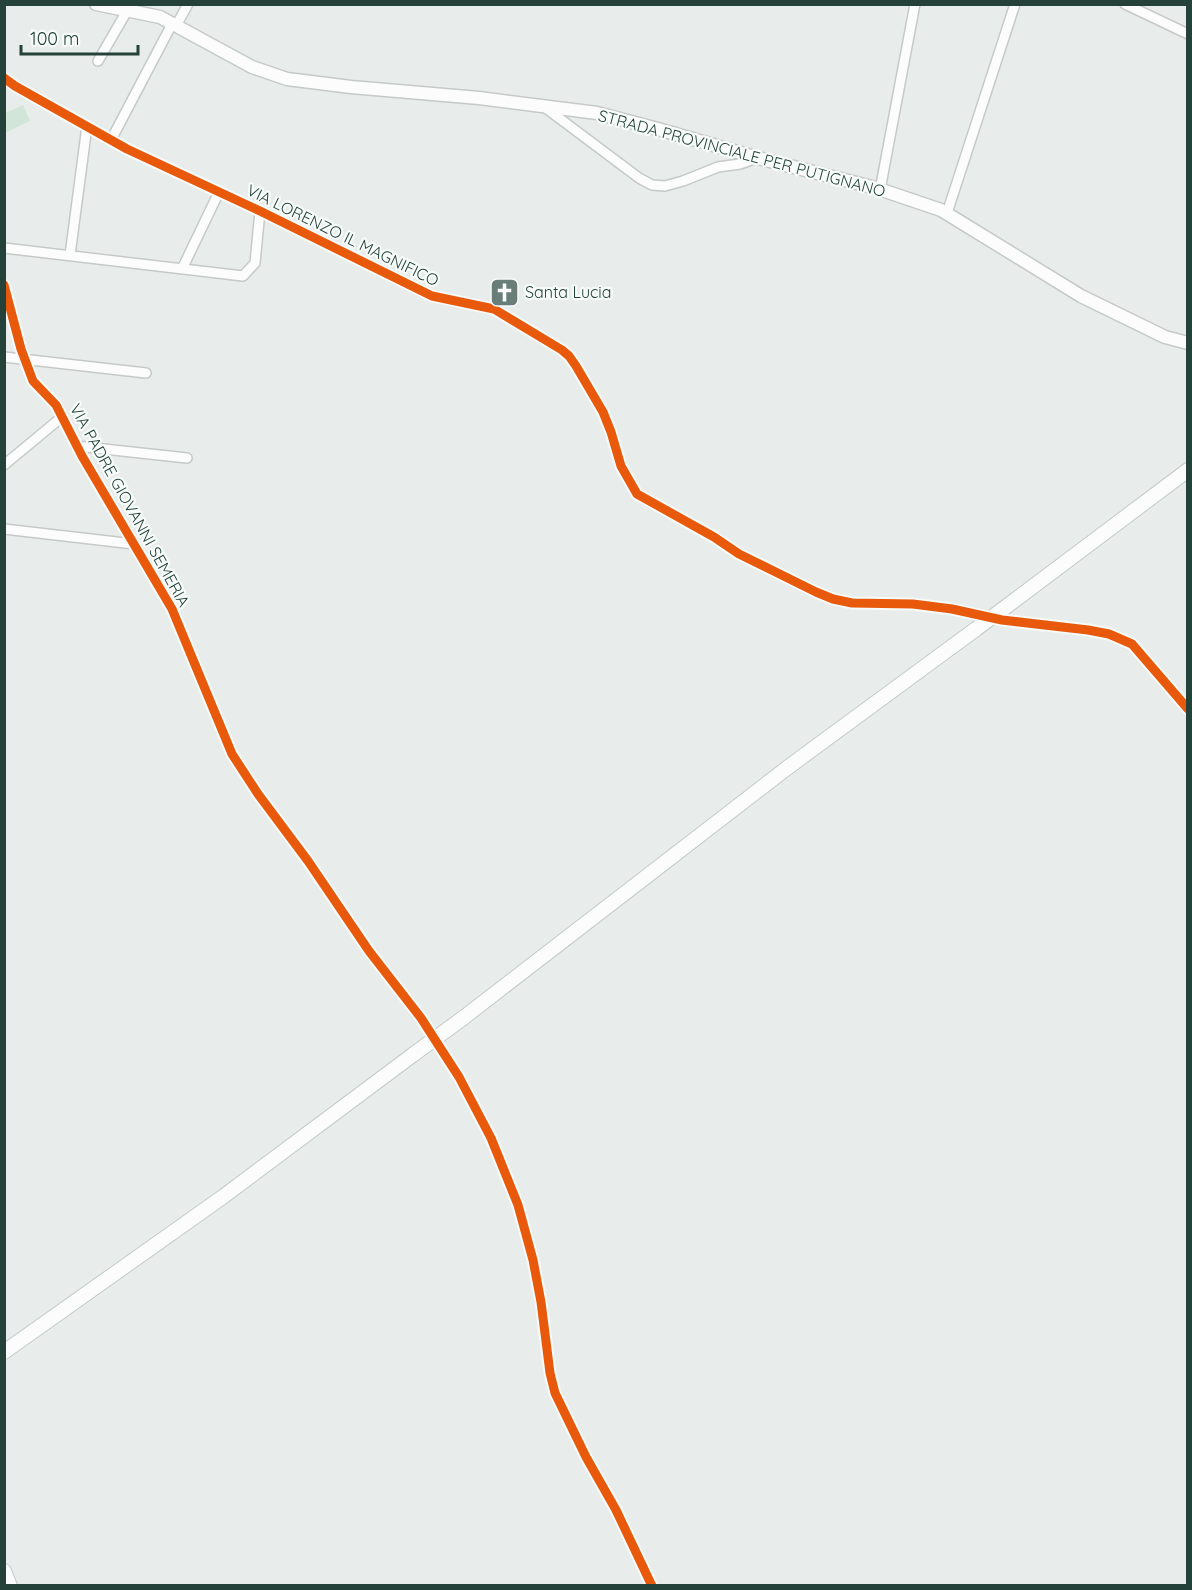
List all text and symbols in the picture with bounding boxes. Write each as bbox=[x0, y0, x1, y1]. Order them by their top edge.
scale bar bbox=[21, 18, 138, 56]
text: 100 m bbox=[30, 27, 79, 50]
street label: STRADA PROVINCIALE PER PUTIGNANO bbox=[596, 105, 888, 201]
street label: VIA LORENZO IL MAGNIFICO bbox=[244, 180, 442, 290]
church icon: Santa Lucia bbox=[488, 276, 520, 308]
place label: Santa Lucia bbox=[525, 282, 611, 302]
street label: VIA PADRE GIOVANNI SEMERIA bbox=[66, 400, 194, 610]

